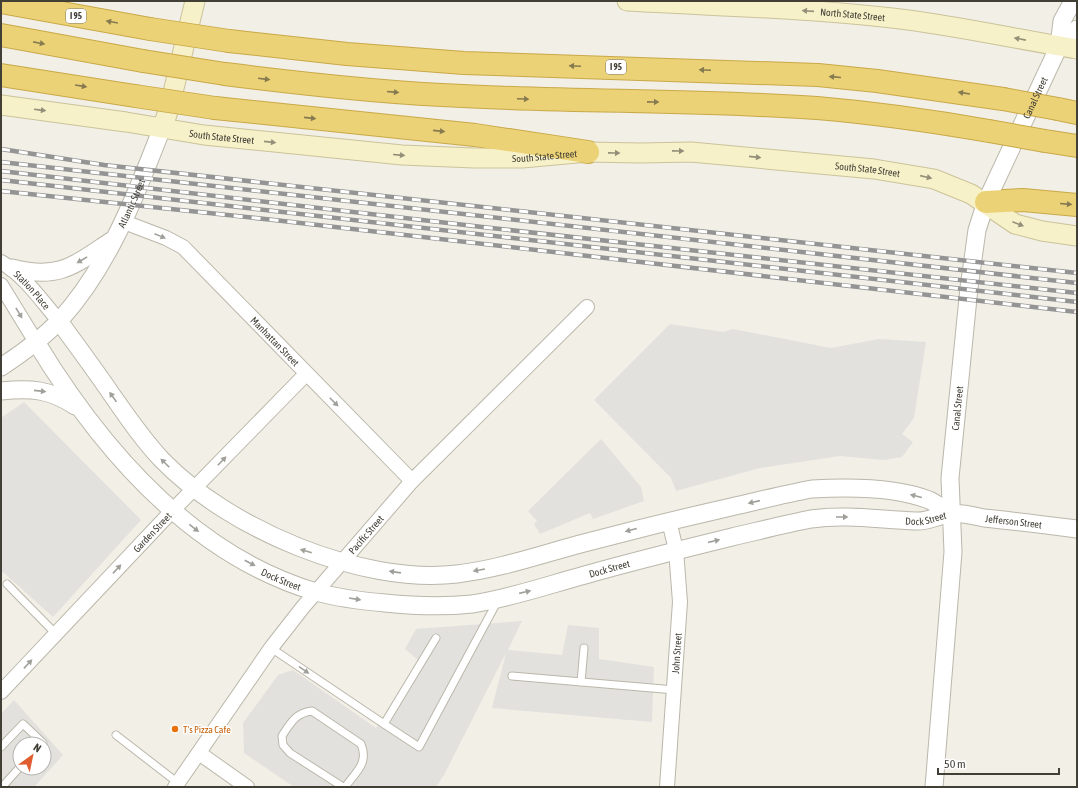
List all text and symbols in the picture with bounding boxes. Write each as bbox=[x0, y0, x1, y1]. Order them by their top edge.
street label: North State Street bbox=[820, 6, 886, 23]
one-way arrow bbox=[802, 8, 814, 15]
road number: I 95 bbox=[66, 9, 86, 23]
one-way arrow bbox=[106, 19, 118, 25]
one-way arrow bbox=[1014, 36, 1027, 42]
one-way arrow bbox=[33, 40, 45, 46]
road number: I 95 bbox=[606, 60, 626, 74]
one-way arrow bbox=[568, 63, 581, 69]
one-way arrow bbox=[698, 67, 711, 73]
one-way arrow bbox=[829, 74, 841, 80]
street label: Canal Street bbox=[1020, 75, 1049, 120]
one-way arrow bbox=[258, 76, 270, 82]
one-way arrow bbox=[75, 84, 87, 90]
one-way arrow bbox=[387, 88, 399, 95]
one-way arrow bbox=[958, 90, 970, 96]
one-way arrow bbox=[517, 95, 529, 102]
one-way arrow bbox=[647, 99, 660, 105]
one-way arrow bbox=[34, 107, 46, 113]
one-way arrow bbox=[304, 114, 316, 121]
street label: South State Street bbox=[188, 127, 255, 146]
one-way arrow bbox=[433, 128, 445, 134]
one-way arrow bbox=[264, 139, 276, 146]
street label: South State Street bbox=[512, 148, 578, 164]
one-way arrow bbox=[672, 148, 684, 155]
one-way arrow bbox=[608, 150, 621, 156]
one-way arrow bbox=[393, 151, 405, 158]
one-way arrow bbox=[749, 154, 761, 161]
street label: South State Street bbox=[835, 160, 901, 179]
one-way arrow bbox=[919, 174, 932, 180]
street label: Atlantic Street bbox=[116, 177, 147, 229]
one-way arrow bbox=[1060, 201, 1072, 208]
one-way arrow bbox=[1012, 221, 1024, 227]
one-way arrow bbox=[154, 233, 166, 239]
one-way arrow bbox=[76, 256, 88, 263]
street label: Station Place bbox=[12, 268, 53, 312]
one-way arrow bbox=[15, 307, 22, 319]
street label: Manhattan Street bbox=[249, 314, 302, 368]
street label: Canal Street bbox=[949, 385, 965, 431]
one-way arrow bbox=[34, 388, 46, 394]
one-way arrow bbox=[109, 392, 117, 402]
one-way arrow bbox=[329, 397, 339, 407]
one-way arrow bbox=[217, 456, 226, 466]
one-way arrow bbox=[160, 458, 170, 468]
one-way arrow bbox=[909, 493, 922, 499]
one-way arrow bbox=[747, 500, 760, 506]
street label: Dock Street bbox=[905, 509, 947, 527]
street label: Garden Street bbox=[131, 510, 173, 554]
street label: Pacific Street bbox=[346, 513, 386, 556]
street label: Jefferson Street bbox=[985, 513, 1043, 530]
one-way arrow bbox=[836, 514, 849, 520]
one-way arrow bbox=[188, 524, 199, 533]
one-way arrow bbox=[625, 527, 637, 533]
one-way arrow bbox=[708, 538, 721, 544]
one-way arrow bbox=[300, 548, 312, 554]
street label: Dock Street bbox=[588, 557, 631, 579]
one-way arrow bbox=[244, 560, 256, 566]
one-way arrow bbox=[112, 565, 121, 574]
street label: Dock Street bbox=[260, 566, 303, 592]
one-way arrow bbox=[473, 567, 485, 573]
one-way arrow bbox=[388, 569, 401, 575]
one-way arrow bbox=[519, 589, 531, 595]
one-way arrow bbox=[349, 596, 361, 602]
street label: John Street bbox=[669, 632, 683, 674]
one-way arrow bbox=[23, 659, 33, 669]
one-way arrow bbox=[299, 666, 309, 674]
marker: T's Pizza Cafe bbox=[170, 724, 180, 734]
place label: T's Pizza Cafe bbox=[183, 724, 231, 735]
north arrow bbox=[12, 736, 52, 776]
text: N bbox=[31, 741, 43, 754]
scale bar bbox=[938, 750, 1059, 776]
text: 50 m bbox=[944, 757, 966, 771]

